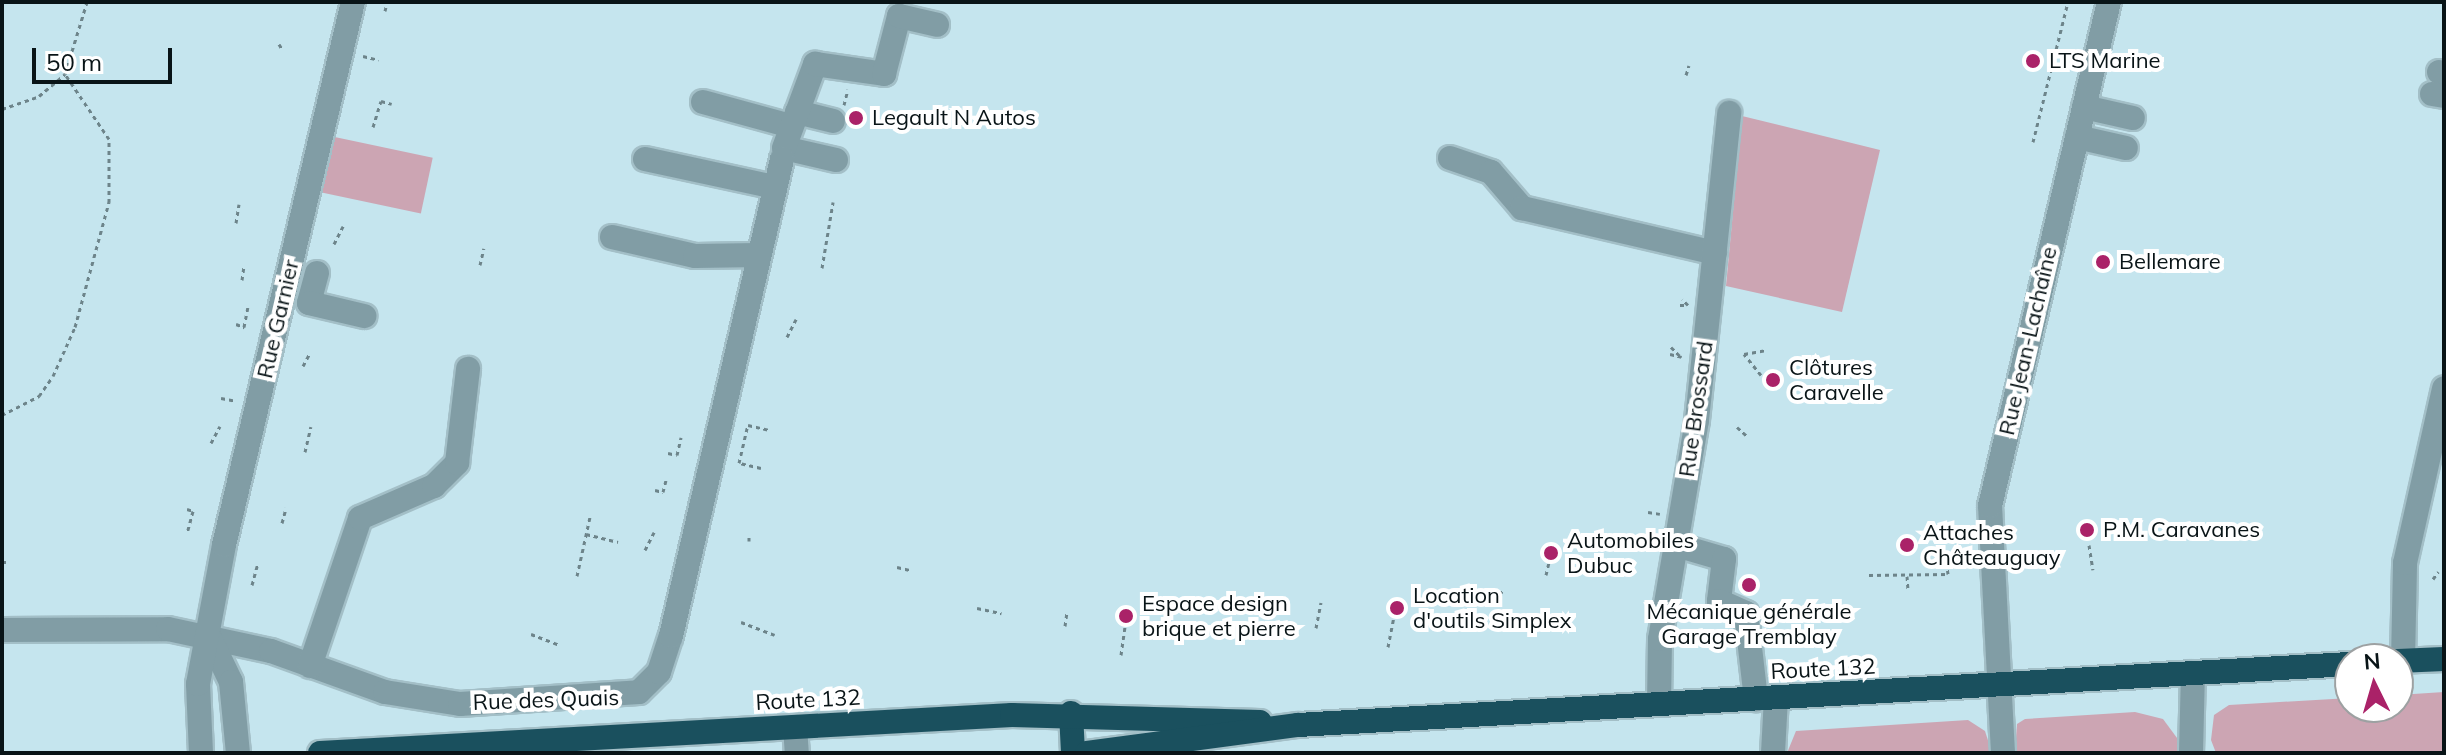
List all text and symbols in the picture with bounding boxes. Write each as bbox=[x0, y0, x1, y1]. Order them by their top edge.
scale bar bbox=[36, 32, 176, 82]
text: 50 m bbox=[46, 47, 102, 77]
place label: LTS Marine bbox=[2049, 48, 2161, 74]
marker: LTS Marine bbox=[2024, 52, 2042, 70]
place label: Legault N Autos bbox=[872, 105, 1036, 131]
marker: Legault N Autos bbox=[847, 109, 865, 127]
street label: Rue Jean-Lachaîne bbox=[1993, 244, 2063, 438]
place label: Bellemare bbox=[2119, 249, 2221, 275]
marker: Bellemare bbox=[2094, 253, 2112, 271]
street label: Rue Garnier bbox=[252, 257, 304, 381]
street label: Rue Brossard bbox=[1673, 339, 1719, 479]
place label: Clôtures Caravelle bbox=[1789, 354, 1884, 406]
marker: Clôtures Caravelle bbox=[1764, 371, 1782, 389]
place label: P.M. Caravanes bbox=[2103, 517, 2260, 543]
place label: Attaches Châteauguay bbox=[1923, 519, 2060, 570]
marker: P.M. Caravanes bbox=[2078, 521, 2096, 539]
place label: Automobiles Dubuc bbox=[1567, 527, 1694, 578]
marker: Attaches Châteauguay bbox=[1898, 536, 1916, 554]
marker: Automobiles Dubuc bbox=[1542, 544, 1560, 562]
marker: Mécanique générale Garage Tremblay bbox=[1740, 576, 1758, 594]
place label: Location d'outils Simplex bbox=[1413, 582, 1571, 634]
place label: Espace design brique et pierre bbox=[1142, 590, 1296, 642]
place label: Mécanique générale Garage Tremblay bbox=[1647, 598, 1851, 650]
marker: Location d'outils Simplex bbox=[1388, 599, 1406, 617]
marker: Espace design brique et pierre bbox=[1117, 607, 1135, 625]
north arrow bbox=[2334, 643, 2414, 723]
text: N bbox=[2363, 646, 2382, 676]
street label: Route 132 bbox=[1770, 653, 1876, 685]
street label: Rue des Quais bbox=[472, 684, 620, 716]
street label: Route 132 bbox=[755, 684, 861, 716]

